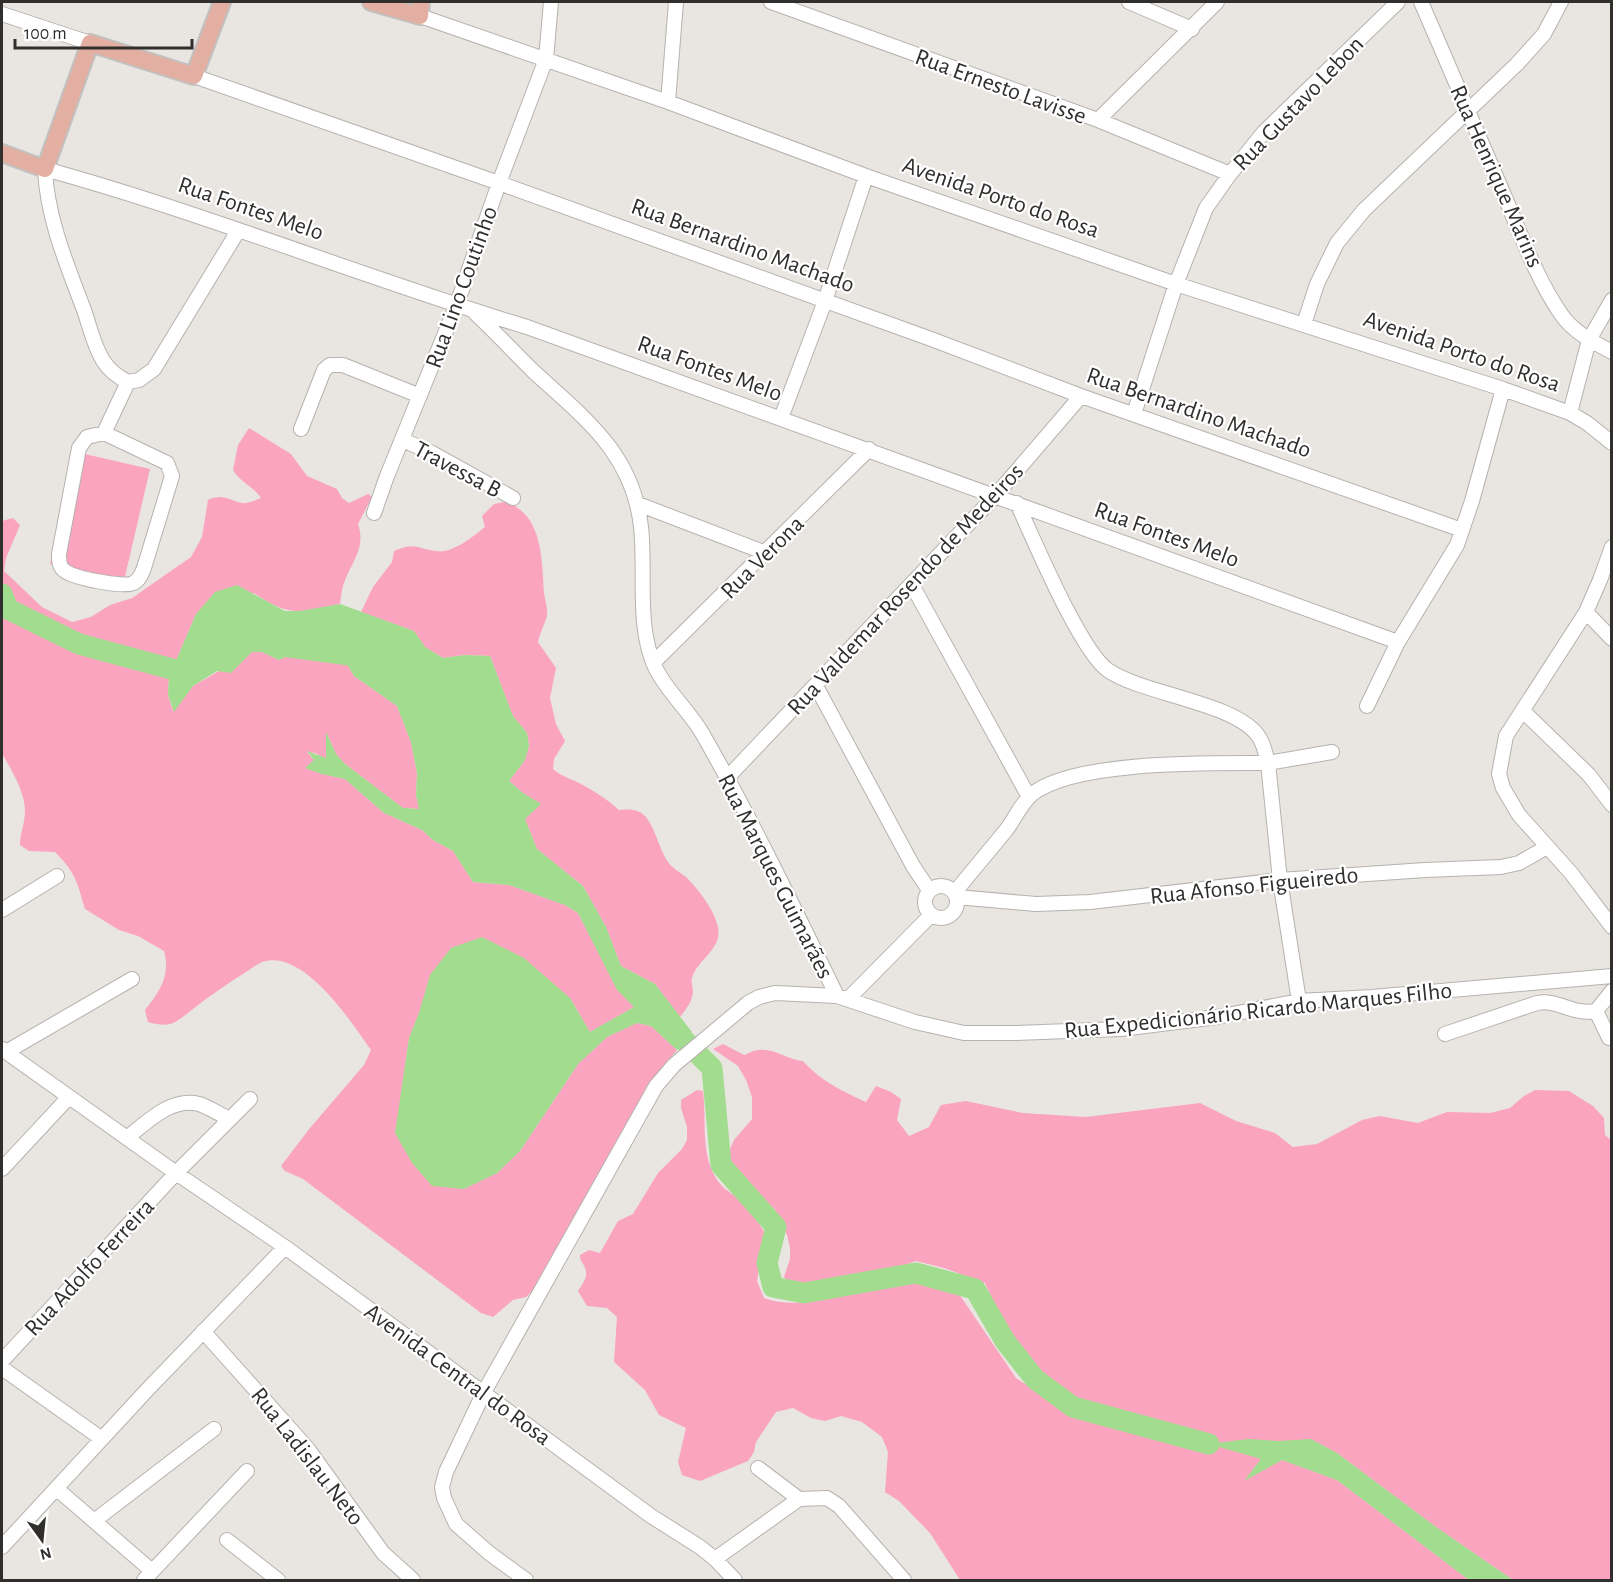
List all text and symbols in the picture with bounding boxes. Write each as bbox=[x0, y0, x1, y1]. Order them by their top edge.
scale bar bbox=[15, 12, 192, 50]
text: 100 m bbox=[24, 25, 67, 43]
street label: Rua Gustavo Lebon bbox=[1229, 32, 1369, 175]
street label: Rua Ernesto Lavisse bbox=[912, 45, 1089, 129]
street label: Rua Henrique Marins bbox=[1445, 82, 1547, 271]
street label: Avenida Porto do Rosa bbox=[899, 153, 1102, 243]
street label: Rua Fontes Melo bbox=[175, 173, 326, 245]
street label: Rua Bernardino Machado bbox=[628, 194, 857, 298]
street label: Rua Lino Coutinho bbox=[422, 203, 502, 371]
street label: Avenida Porto do Rosa bbox=[1360, 307, 1563, 397]
street label: Rua Fontes Melo bbox=[634, 332, 785, 406]
street label: Rua Bernardino Machado bbox=[1083, 363, 1314, 463]
street label: Travessa B bbox=[410, 437, 505, 503]
street label: Rua Valdemar Rosendo de Medeiros bbox=[783, 459, 1028, 720]
street label: Rua Fontes Melo bbox=[1091, 498, 1242, 572]
street label: Rua Verona bbox=[717, 512, 809, 604]
street label: Rua Marques Guimarães bbox=[713, 770, 837, 983]
street label: Rua Afonso Figueiredo bbox=[1149, 863, 1359, 909]
street label: Rua Expedicionário Ricardo Marques Filho bbox=[1063, 979, 1453, 1043]
street label: Rua Adolfo Ferreira bbox=[20, 1194, 159, 1341]
street label: Avenida Central do Rosa bbox=[360, 1299, 555, 1450]
street label: Rua Ladislau Neto bbox=[246, 1383, 368, 1530]
north arrow bbox=[12, 1510, 72, 1570]
text: N bbox=[38, 1544, 53, 1563]

